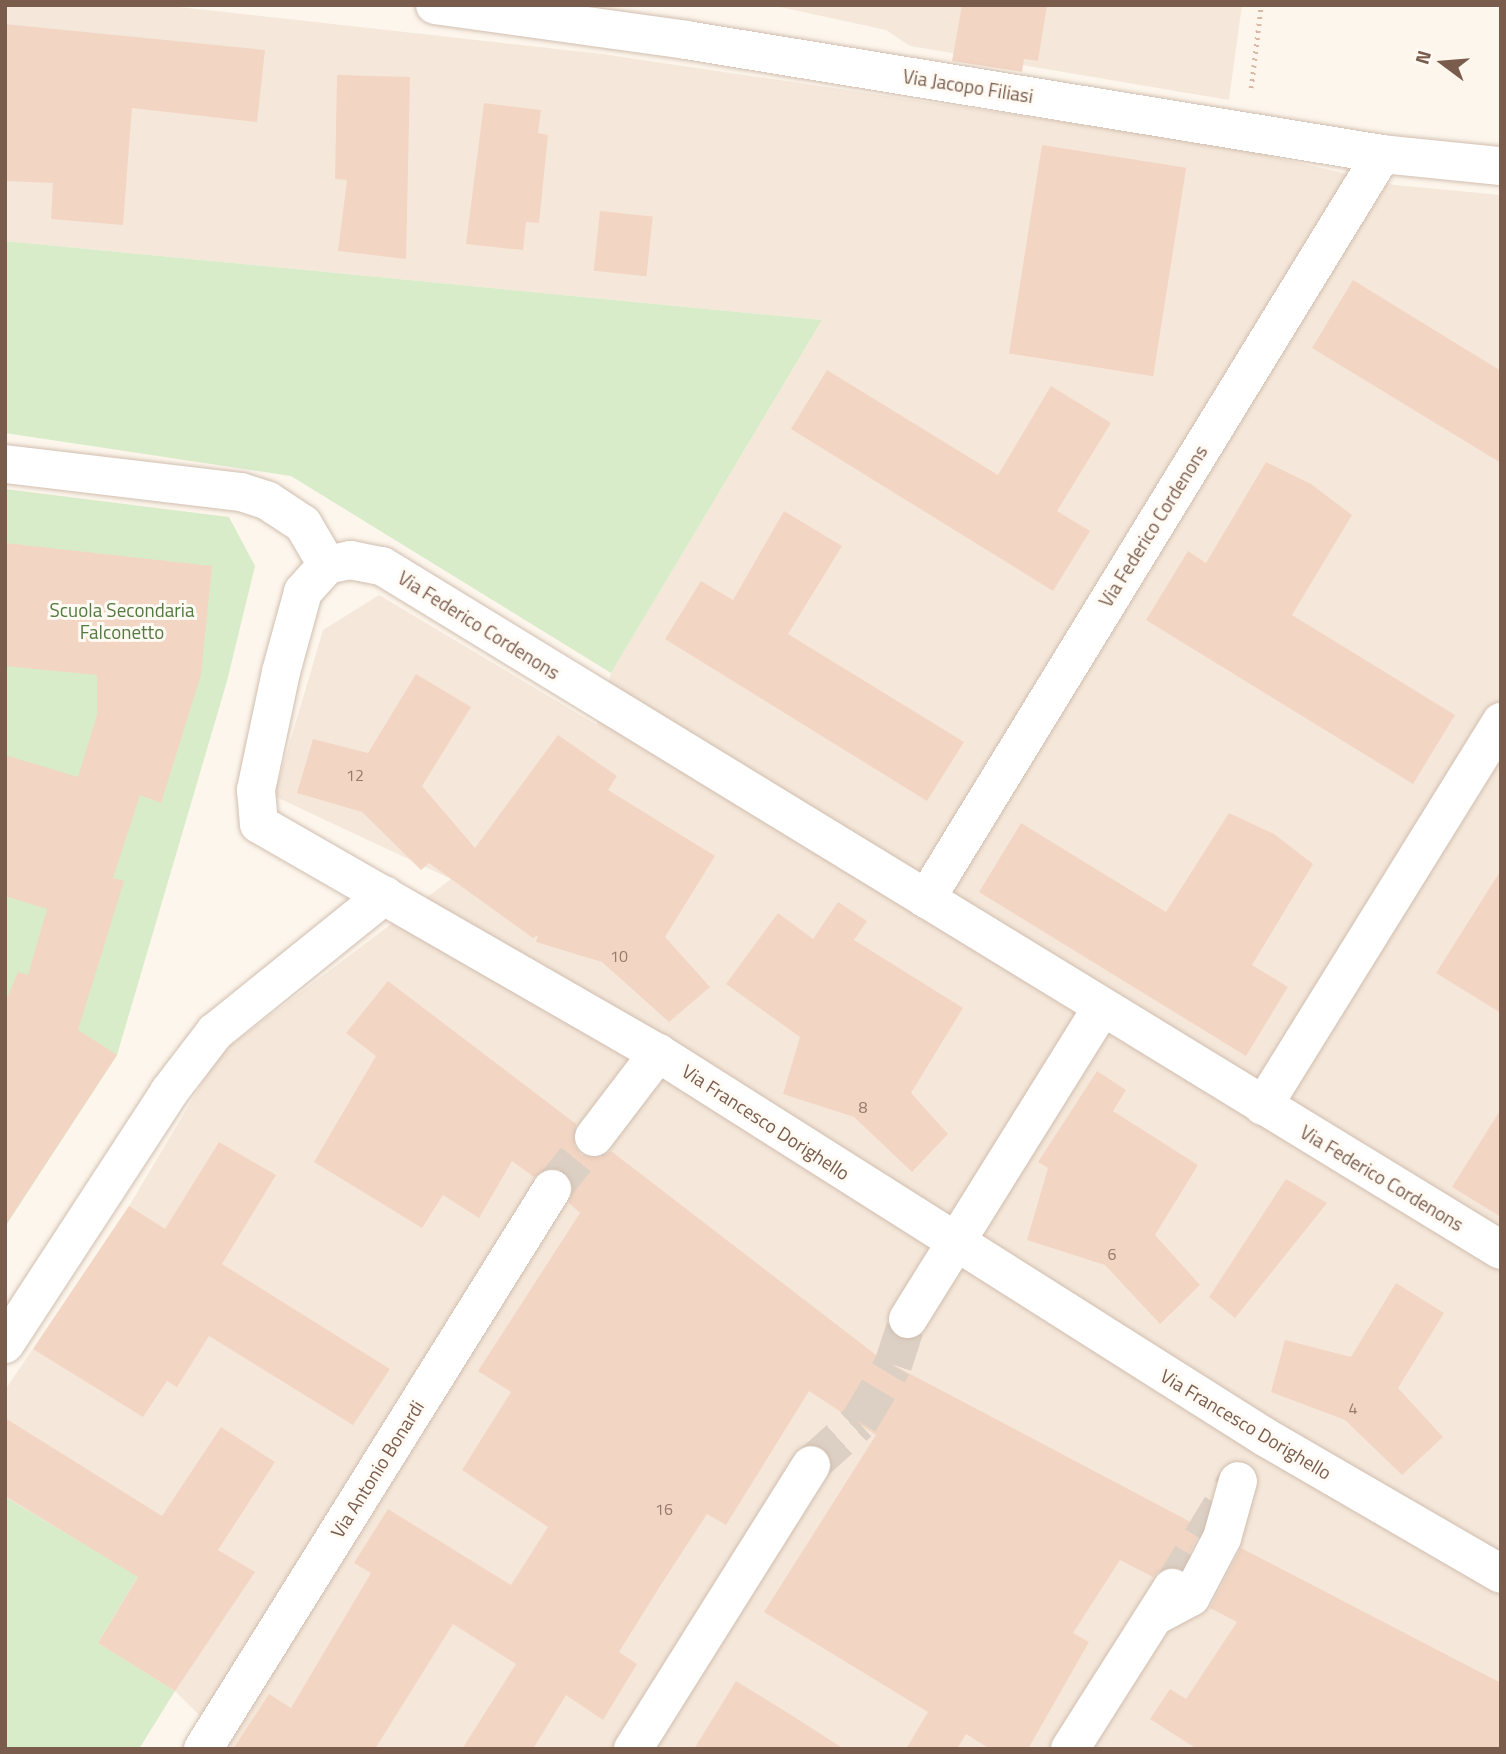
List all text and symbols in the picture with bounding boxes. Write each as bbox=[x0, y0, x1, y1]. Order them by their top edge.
north arrow bbox=[1408, 28, 1478, 98]
text: N bbox=[1407, 47, 1438, 67]
street label: Via Jacopo Filiasi bbox=[901, 64, 1035, 108]
street label: Via Federico Cordenons bbox=[1094, 441, 1212, 611]
street label: Via Federico Cordenons bbox=[394, 566, 564, 684]
park label: Scuola Secondaria Falconetto bbox=[50, 599, 194, 643]
house number: 12 bbox=[346, 765, 364, 785]
house number: 10 bbox=[610, 946, 628, 966]
street label: Via Francesco Dorighello bbox=[678, 1059, 854, 1185]
house number: 8 bbox=[859, 1097, 867, 1117]
street label: Via Federico Cordenons bbox=[1296, 1120, 1468, 1236]
house number: 6 bbox=[1108, 1244, 1116, 1264]
street label: Via Francesco Dorighello bbox=[1156, 1364, 1336, 1484]
street label: Via Antonio Bonardi bbox=[326, 1396, 428, 1542]
house number: 4 bbox=[1349, 1398, 1357, 1418]
house number: 16 bbox=[655, 1499, 673, 1519]

